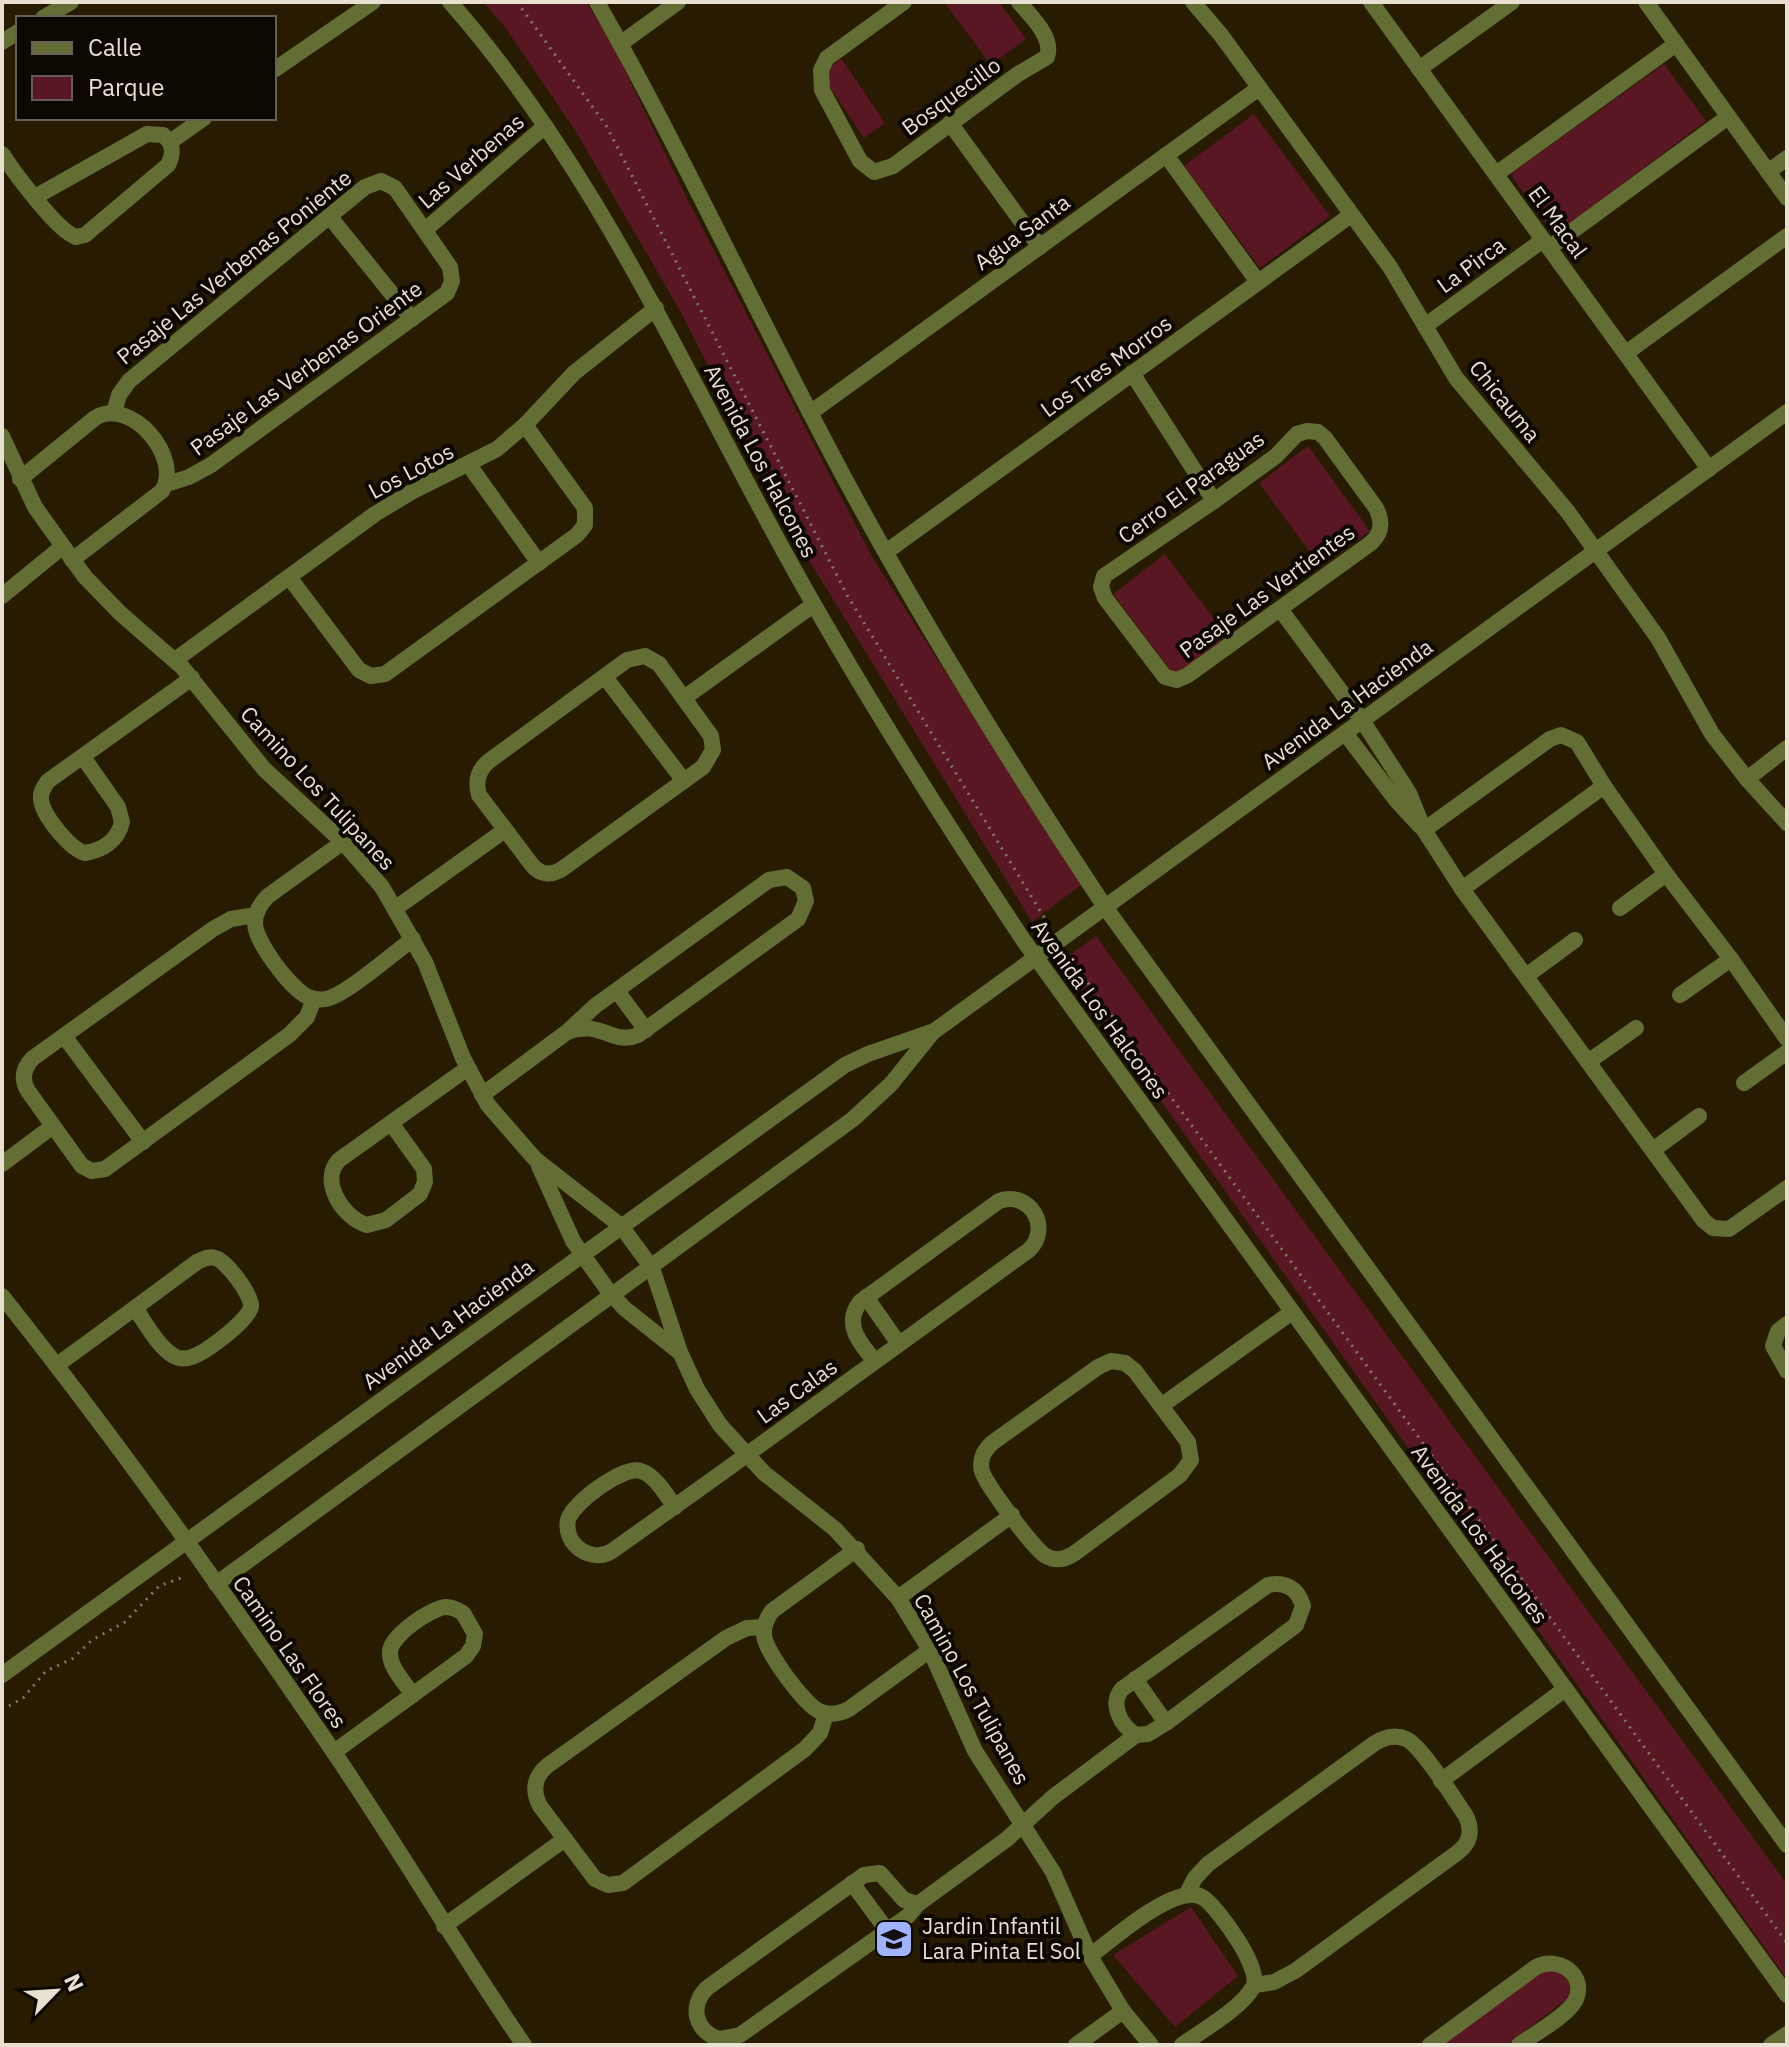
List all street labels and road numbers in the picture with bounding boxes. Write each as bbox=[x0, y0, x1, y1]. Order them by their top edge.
street label: Bosquecillo bbox=[895, 50, 1006, 141]
street label: Las Verbenas bbox=[412, 107, 530, 215]
street label: Pasaje Las Verbenas Poniente bbox=[110, 163, 357, 370]
street label: El Macal bbox=[1522, 180, 1594, 264]
street label: Agua Santa bbox=[968, 187, 1076, 276]
street label: La Pirca bbox=[1431, 230, 1511, 299]
street label: Pasaje Las Verbenas Oriente bbox=[184, 274, 428, 462]
street label: Los Tres Morros bbox=[1034, 308, 1177, 423]
street label: Chicauma bbox=[1463, 354, 1548, 448]
street label: Avenida Los Halcones bbox=[698, 359, 825, 562]
street label: Cerro El Paraguas bbox=[1112, 424, 1270, 550]
street label: Los Lotos bbox=[363, 436, 459, 505]
street label: Pasaje Las Vertientes bbox=[1173, 517, 1360, 664]
street label: Avenida La Hacienda bbox=[1255, 631, 1438, 776]
street label: Camino Los Tulipanes bbox=[235, 699, 402, 876]
street label: Avenida Los Halcones bbox=[1026, 913, 1175, 1104]
street label: Avenida La Hacienda bbox=[356, 1251, 539, 1396]
street label: Las Calas bbox=[751, 1352, 843, 1430]
street label: Avenida Los Halcones bbox=[1406, 1438, 1555, 1629]
street label: Camino Las Flores bbox=[227, 1570, 354, 1734]
street label: Camino Los Tulipanes bbox=[908, 1588, 1037, 1790]

